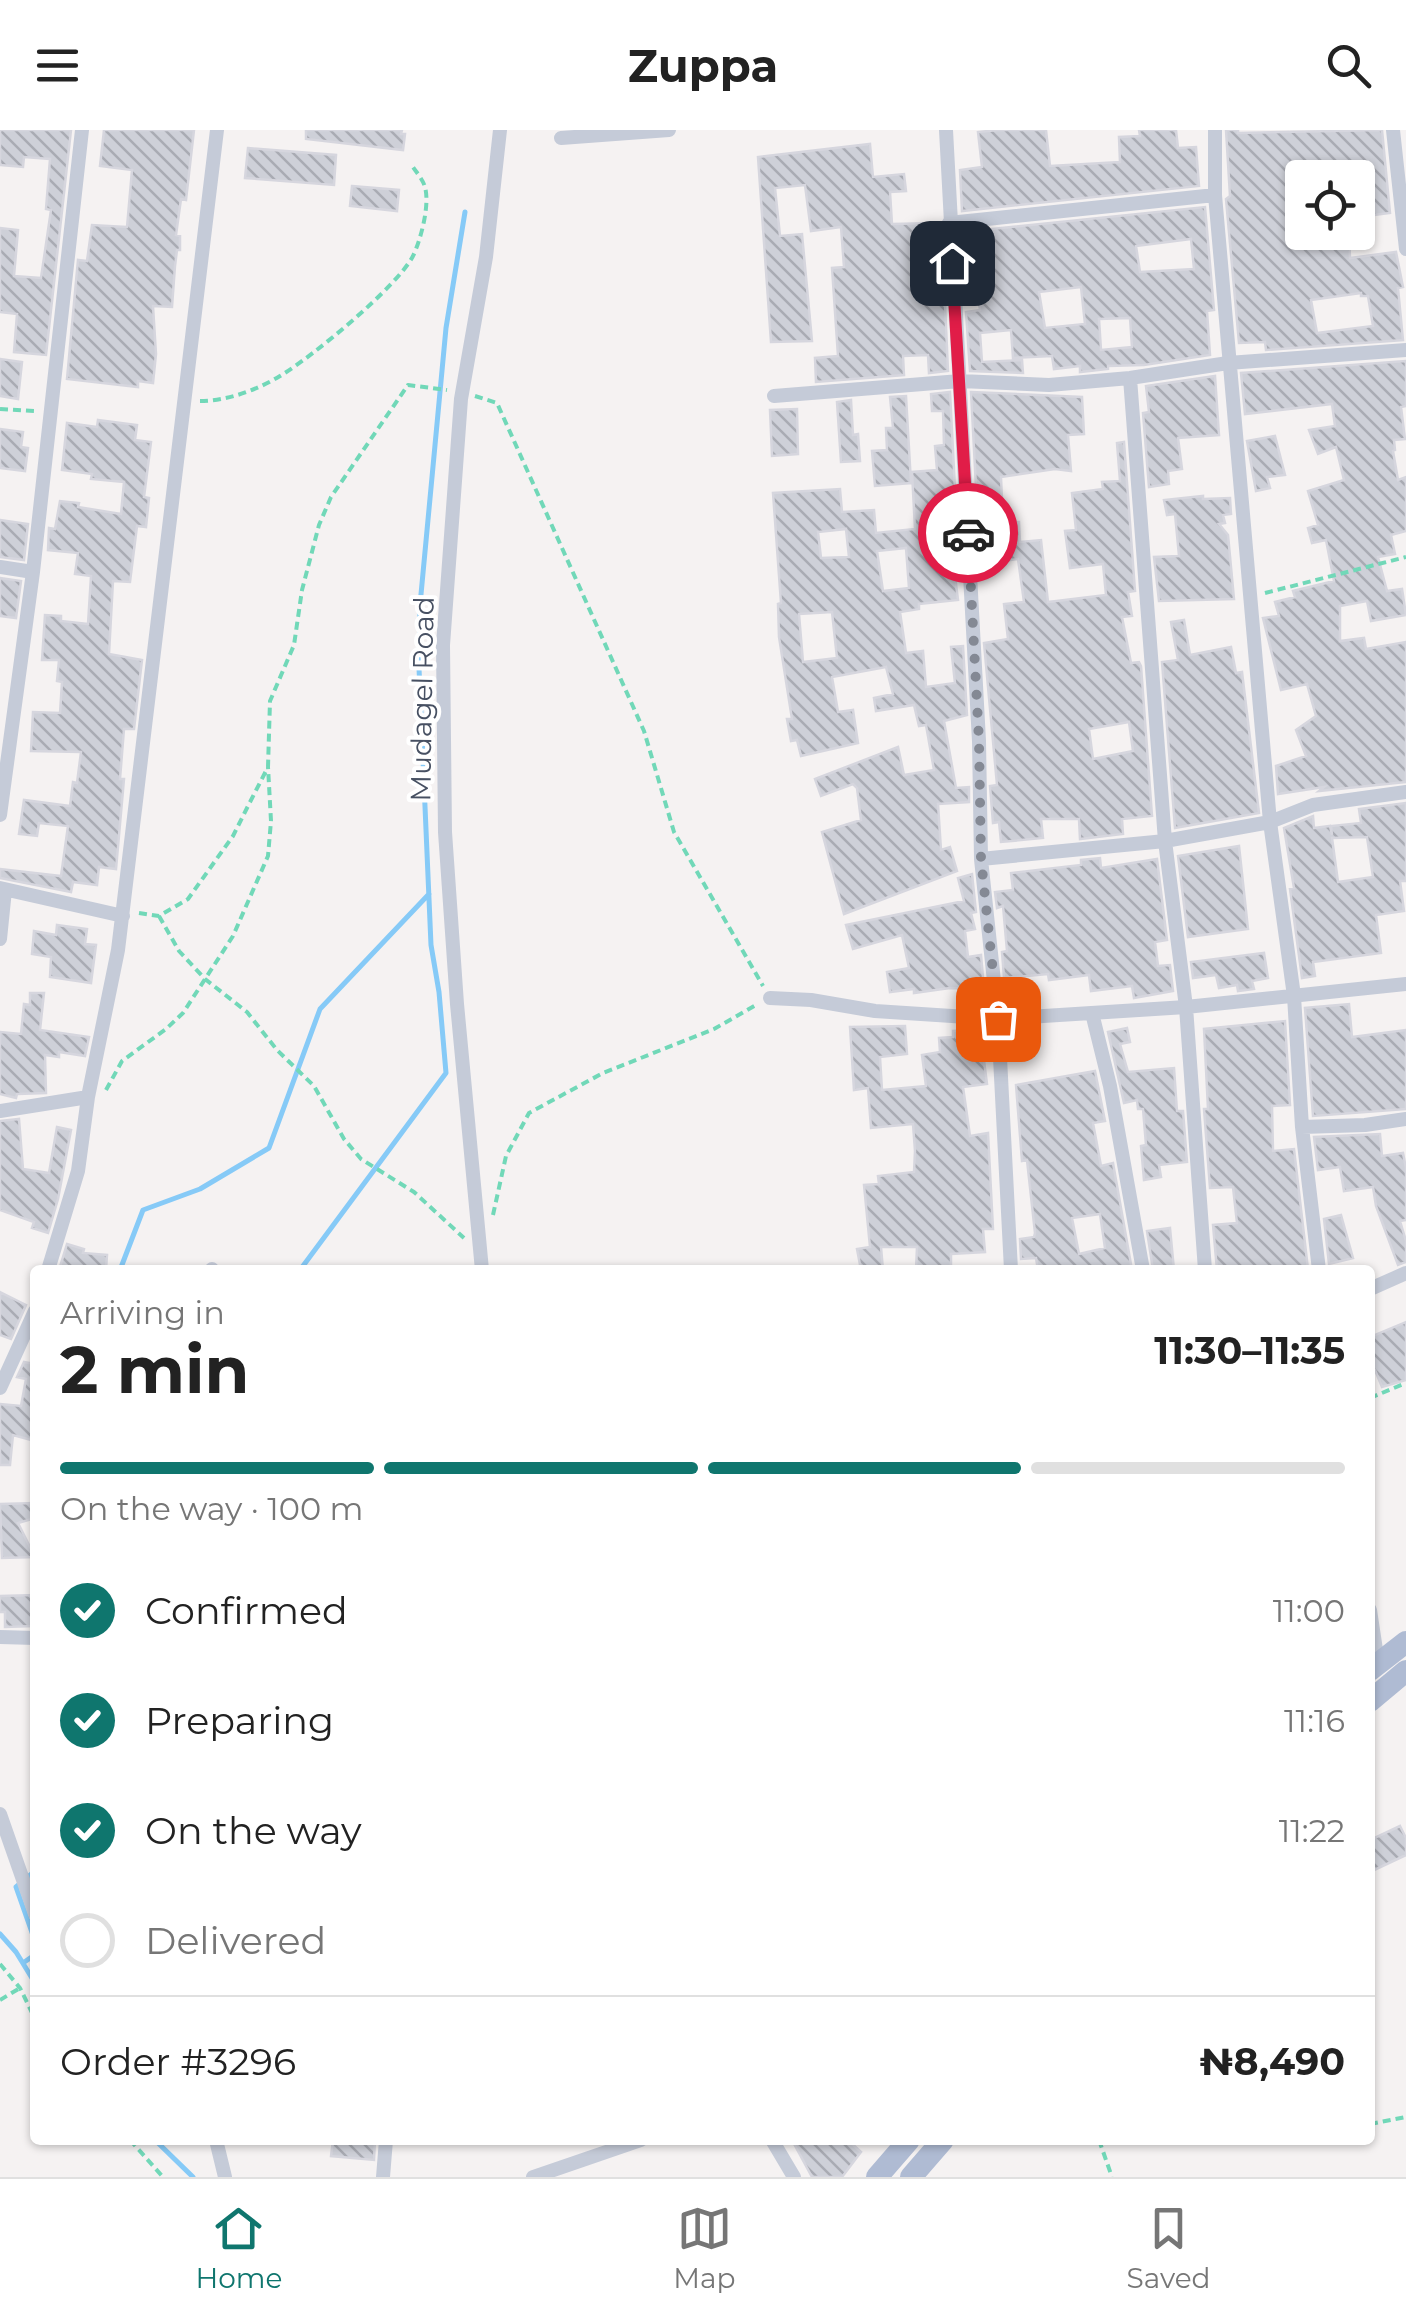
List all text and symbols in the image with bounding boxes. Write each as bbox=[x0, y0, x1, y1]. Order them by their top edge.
icon: menu bbox=[30, 38, 85, 93]
text: Zuppa bbox=[628, 38, 778, 93]
icon: search bbox=[1321, 38, 1376, 93]
map controls bbox=[1285, 160, 1375, 250]
button: locate bbox=[1285, 160, 1375, 250]
pin bbox=[910, 221, 995, 306]
icon: home bbox=[925, 236, 980, 291]
courier bbox=[918, 483, 1018, 583]
icon: car bbox=[941, 506, 996, 561]
street label: Mudagel Road bbox=[403, 596, 441, 802]
pin bbox=[956, 977, 1041, 1062]
icon: bag bbox=[971, 992, 1026, 1047]
text: Arriving in bbox=[60, 1293, 225, 1332]
text: 11:30–11:35 bbox=[1154, 1327, 1345, 1374]
text: 2 min bbox=[60, 1330, 249, 1409]
text: On the way · 100 m bbox=[60, 1489, 363, 1528]
icon: check bbox=[60, 1583, 115, 1638]
text: Confirmed bbox=[145, 1587, 348, 1634]
text: 11:00 bbox=[1273, 1591, 1345, 1630]
icon: check bbox=[60, 1693, 115, 1748]
text: Preparing bbox=[145, 1697, 334, 1744]
text: 11:16 bbox=[1284, 1701, 1345, 1740]
icon: check bbox=[60, 1803, 115, 1858]
text: On the way bbox=[145, 1807, 362, 1854]
text: 11:22 bbox=[1279, 1811, 1345, 1850]
text: Delivered bbox=[145, 1917, 326, 1964]
text: Order #3296 bbox=[60, 2038, 296, 2085]
text: ₦8,490 bbox=[1199, 2038, 1345, 2085]
tab: Home bbox=[195, 2201, 282, 2295]
tab: Map bbox=[673, 2201, 736, 2295]
tab: Saved bbox=[1126, 2201, 1211, 2295]

